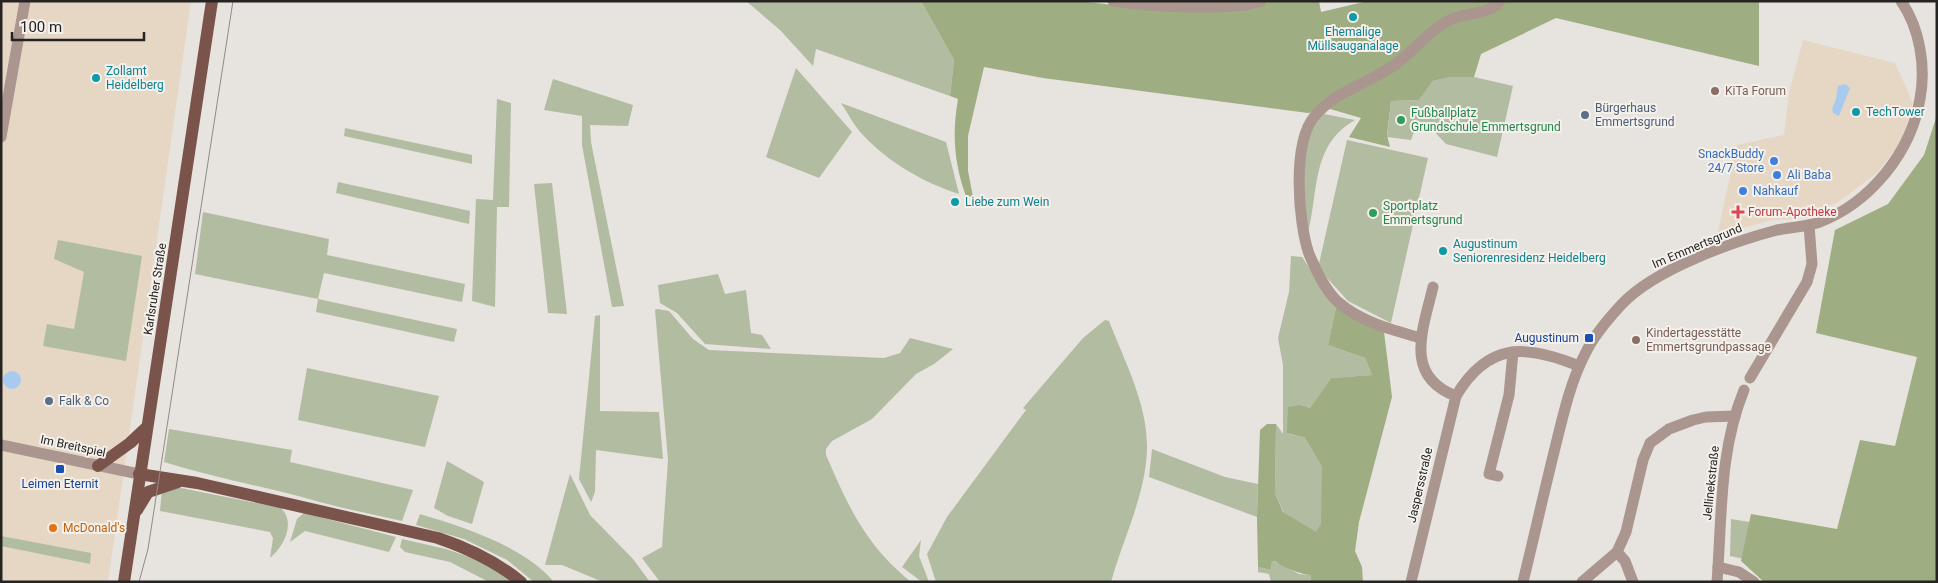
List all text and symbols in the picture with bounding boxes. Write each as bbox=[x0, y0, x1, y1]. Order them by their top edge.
scale bar bbox=[12, 10, 145, 42]
marker: Ehemalige Müllsauganalage bbox=[1347, 11, 1359, 23]
text: 100 m bbox=[20, 18, 62, 36]
place label: Ehemalige Müllsauganalage bbox=[1307, 25, 1399, 53]
place label: Zollamt Heidelberg bbox=[106, 64, 164, 92]
marker: Zollamt Heidelberg bbox=[90, 72, 102, 84]
place label: KiTa Forum bbox=[1725, 84, 1786, 98]
marker: KiTa Forum bbox=[1709, 85, 1721, 97]
place label: Bürgerhaus Emmertsgrund bbox=[1595, 101, 1675, 129]
place label: TechTower bbox=[1866, 105, 1925, 119]
place label: Fußballplatz Grundschule Emmertsgrund bbox=[1411, 106, 1561, 134]
marker: TechTower bbox=[1850, 106, 1862, 118]
marker: Bürgerhaus Emmertsgrund bbox=[1579, 109, 1591, 121]
marker: Fußballplatz Grundschule Emmertsgrund bbox=[1395, 114, 1407, 126]
place label: SnackBuddy 24/7 Store bbox=[1698, 147, 1764, 175]
marker: SnackBuddy 24/7 Store bbox=[1768, 155, 1780, 167]
place label: Ali Baba bbox=[1787, 168, 1831, 182]
marker: Ali Baba bbox=[1771, 169, 1783, 181]
place label: Nahkauf bbox=[1753, 184, 1799, 198]
marker: Nahkauf bbox=[1737, 185, 1749, 197]
place label: Liebe zum Wein bbox=[965, 195, 1049, 209]
marker: Liebe zum Wein bbox=[949, 196, 961, 208]
place label: Sportplatz Emmertsgrund bbox=[1383, 199, 1463, 227]
place label: Forum-Apotheke bbox=[1748, 205, 1837, 219]
marker: Forum-Apotheke bbox=[1732, 206, 1744, 218]
marker: Sportplatz Emmertsgrund bbox=[1367, 207, 1379, 219]
street label: Im Emmertsgrund bbox=[1650, 221, 1744, 271]
place label: Augustinum Seniorenresidenz Heidelberg bbox=[1453, 237, 1606, 265]
street label: Karlsruher Straße bbox=[141, 242, 169, 336]
marker: Augustinum Seniorenresidenz Heidelberg bbox=[1437, 245, 1449, 257]
place label: Kindertagesstätte Emmertsgrundpassage bbox=[1646, 326, 1771, 354]
place label: Augustinum bbox=[1514, 331, 1579, 345]
marker: Augustinum bbox=[1583, 332, 1595, 344]
marker: Kindertagesstätte Emmertsgrundpassage bbox=[1630, 334, 1642, 346]
place label: Falk & Co bbox=[59, 394, 109, 408]
marker: Falk & Co bbox=[43, 395, 55, 407]
street label: Im Breitspiel bbox=[39, 432, 107, 460]
street label: Jellinekstraße bbox=[1700, 445, 1722, 521]
street label: Jaspersstraße bbox=[1405, 446, 1435, 524]
marker: Leimen Eternit bbox=[54, 463, 66, 475]
place label: Leimen Eternit bbox=[22, 477, 99, 491]
place label: McDonald's bbox=[63, 521, 125, 535]
marker: McDonald's bbox=[47, 522, 59, 534]

